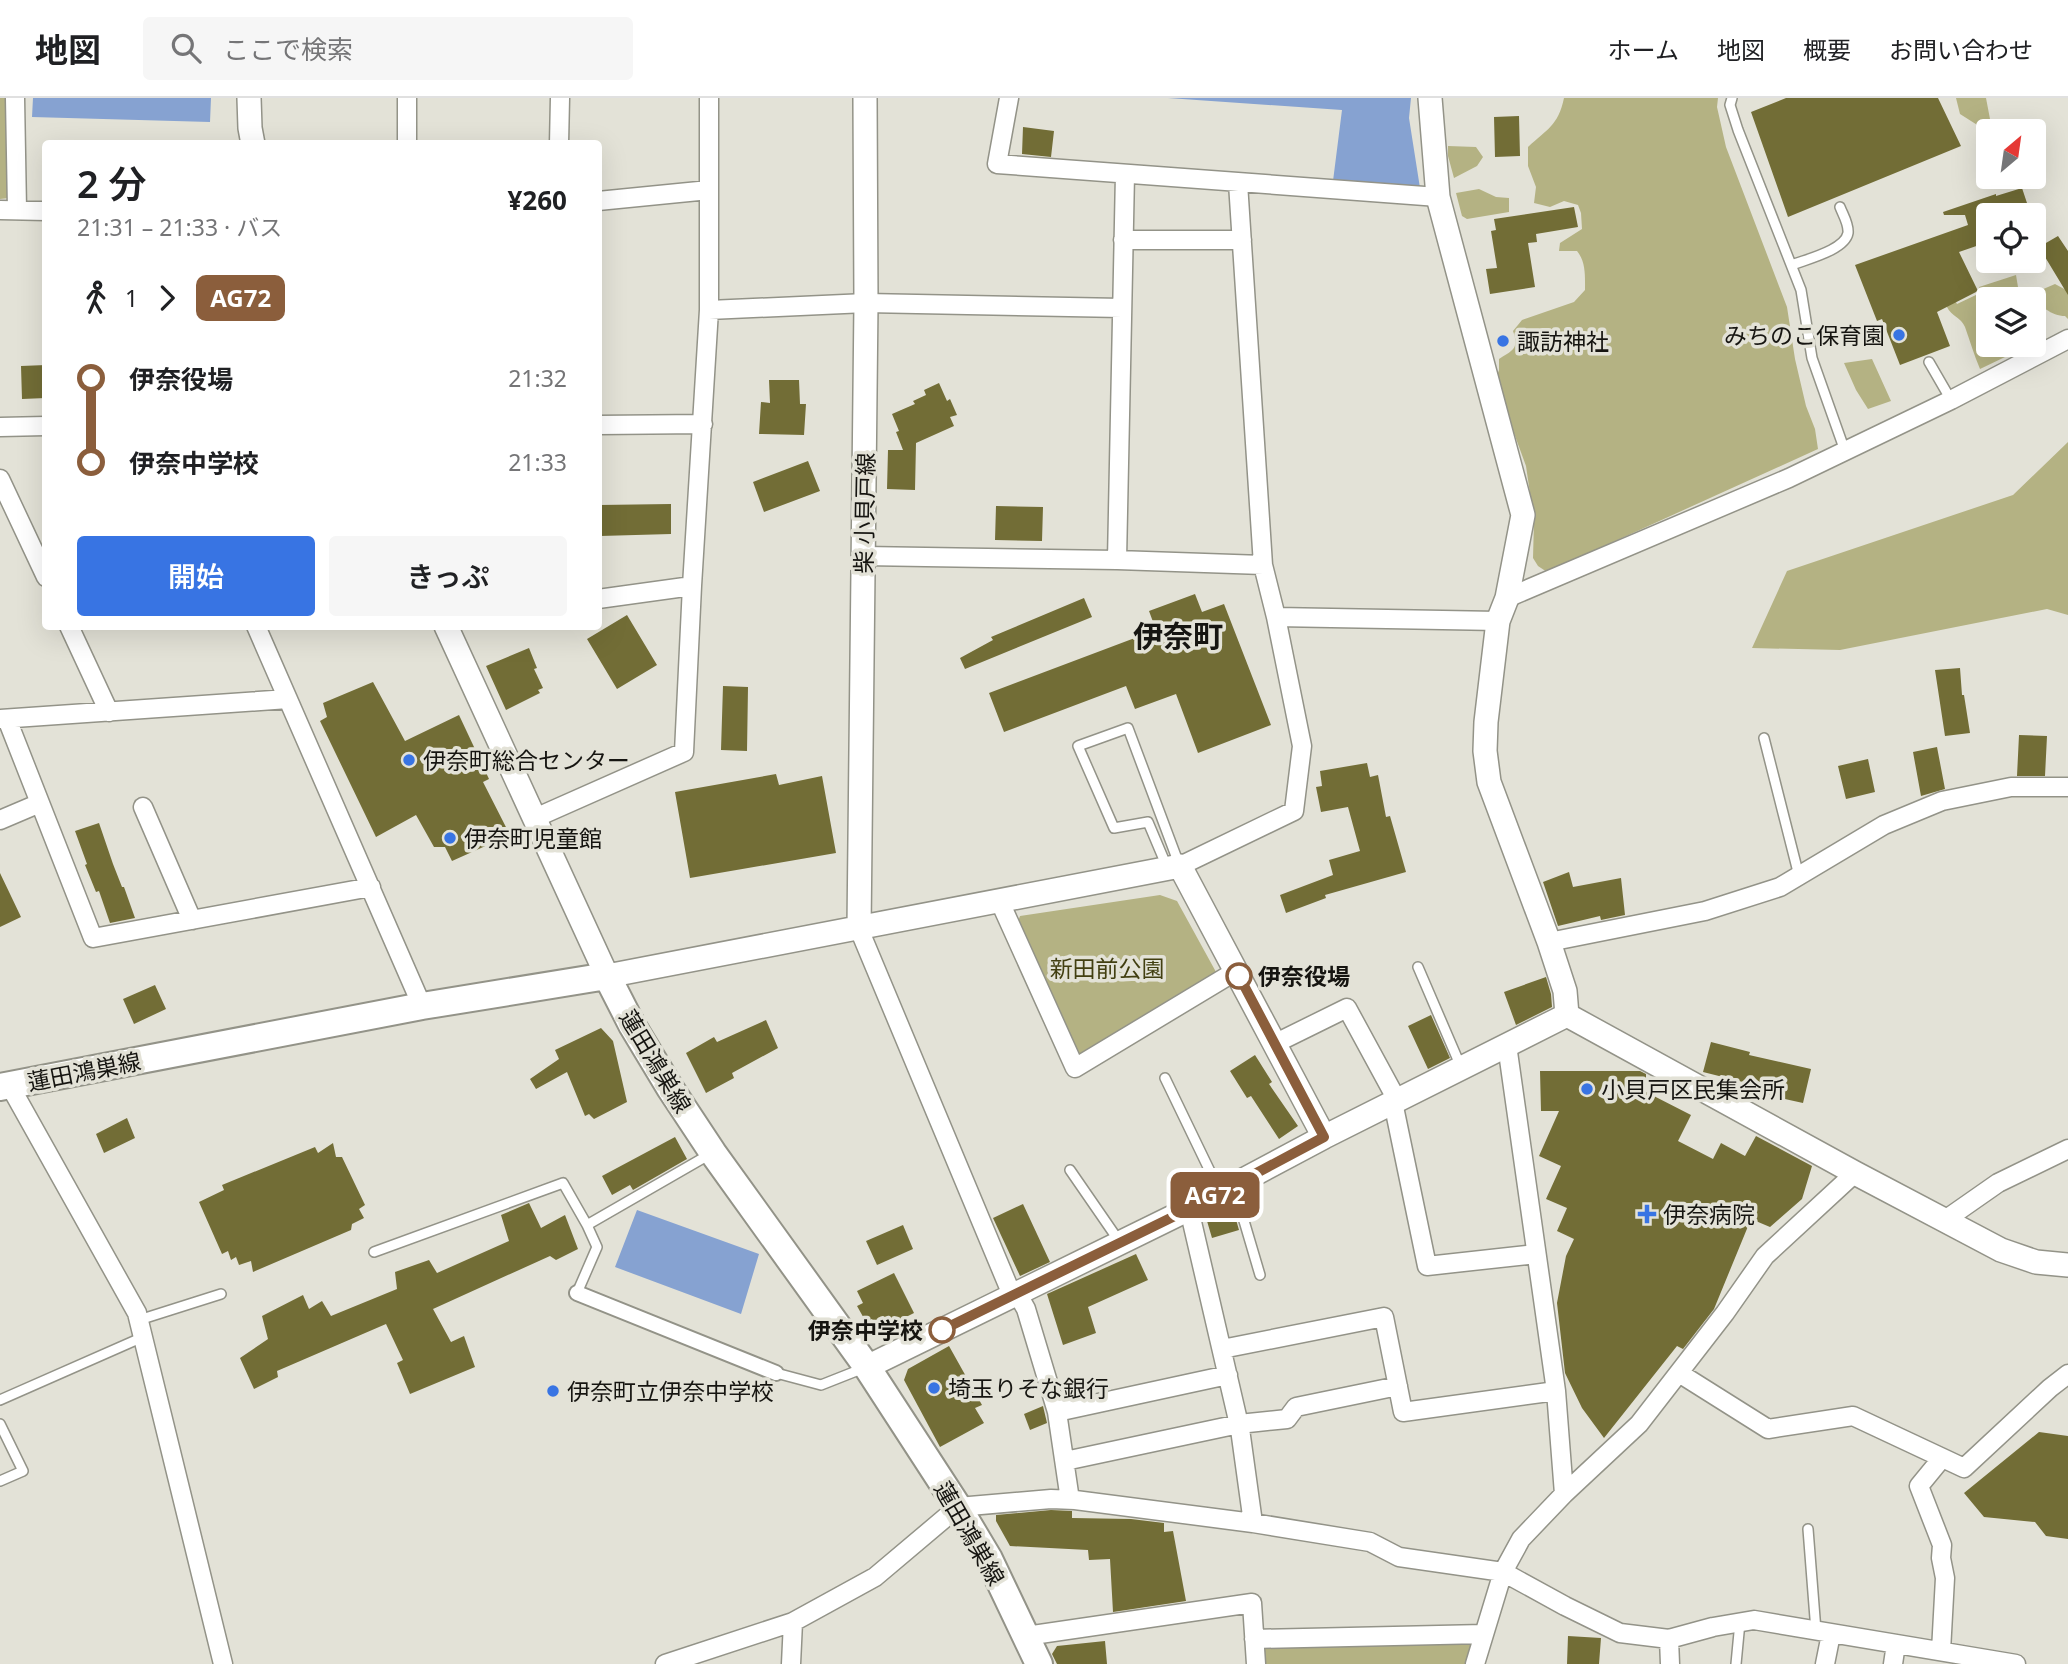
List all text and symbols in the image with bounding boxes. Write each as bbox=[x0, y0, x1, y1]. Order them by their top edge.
search box bbox=[143, 17, 633, 80]
text: 地図 bbox=[35, 27, 101, 72]
icon: search bbox=[167, 29, 205, 67]
text: ここで検索 bbox=[223, 31, 353, 67]
text: ホーム bbox=[1608, 33, 1679, 66]
text: 地図 bbox=[1717, 33, 1765, 66]
text: 概要 bbox=[1803, 33, 1851, 66]
text: お問い合わせ bbox=[1889, 33, 2033, 66]
north arrow bbox=[1976, 119, 2046, 189]
map controls bbox=[1976, 119, 2046, 357]
text: 2 分 bbox=[77, 157, 147, 209]
text: ¥260 bbox=[508, 182, 567, 218]
button: locate bbox=[1976, 203, 2046, 273]
text: 21:31 – 21:33 · バス bbox=[77, 211, 282, 243]
icon: walk bbox=[77, 279, 115, 317]
icon: forward bbox=[148, 279, 186, 317]
text: AG72 bbox=[210, 281, 271, 314]
text: 1 bbox=[125, 282, 138, 314]
button: layers bbox=[1976, 287, 2046, 357]
place label: みちのこ保育園 bbox=[1724, 319, 1885, 351]
place label: 諏訪神社 bbox=[1517, 325, 1609, 357]
marker: みちのこ保育園 bbox=[1891, 327, 1907, 343]
marker: 諏訪神社 bbox=[1495, 333, 1511, 349]
text: 伊奈役場 bbox=[129, 361, 233, 397]
text: 21:32 bbox=[508, 362, 567, 394]
text: 伊奈中学校 bbox=[129, 445, 259, 481]
text: 21:33 bbox=[508, 446, 567, 478]
street label: 柴 小貝戸線 bbox=[847, 452, 881, 574]
button: 開始 bbox=[77, 536, 315, 616]
button: きっぷ bbox=[329, 536, 567, 616]
district label: 伊奈町 bbox=[1133, 615, 1223, 656]
place label: 伊奈町総合センター bbox=[423, 744, 630, 776]
marker: 伊奈町総合センター bbox=[401, 752, 417, 768]
place label: 伊奈町児童館 bbox=[464, 822, 602, 854]
marker: 伊奈町児童館 bbox=[442, 830, 458, 846]
park label: 新田前公園 bbox=[1050, 952, 1165, 984]
place label: 伊奈役場 bbox=[1258, 960, 1350, 992]
marker: 伊奈役場 bbox=[1226, 963, 1252, 989]
street label: 蓮田鴻巣線 bbox=[613, 1003, 699, 1119]
street label: 蓮田鴻巣線 bbox=[25, 1044, 143, 1098]
place label: 小貝戸区民集会所 bbox=[1601, 1073, 1785, 1105]
marker: 小貝戸区民集会所 bbox=[1579, 1081, 1595, 1097]
line badge: AG72 bbox=[1166, 1172, 1264, 1218]
text: AG72 bbox=[1185, 1178, 1245, 1211]
place label: 伊奈病院 bbox=[1663, 1198, 1755, 1230]
marker: 伊奈病院 bbox=[1637, 1204, 1657, 1224]
place label: 伊奈中学校 bbox=[808, 1314, 923, 1346]
marker: 伊奈中学校 bbox=[929, 1317, 955, 1343]
place label: 埼玉りそな銀行 bbox=[948, 1372, 1109, 1404]
place label: 伊奈町立伊奈中学校 bbox=[567, 1375, 774, 1407]
marker: 埼玉りそな銀行 bbox=[926, 1380, 942, 1396]
marker: 伊奈町立伊奈中学校 bbox=[545, 1383, 561, 1399]
street label: 蓮田鴻巣線 bbox=[927, 1475, 1013, 1591]

